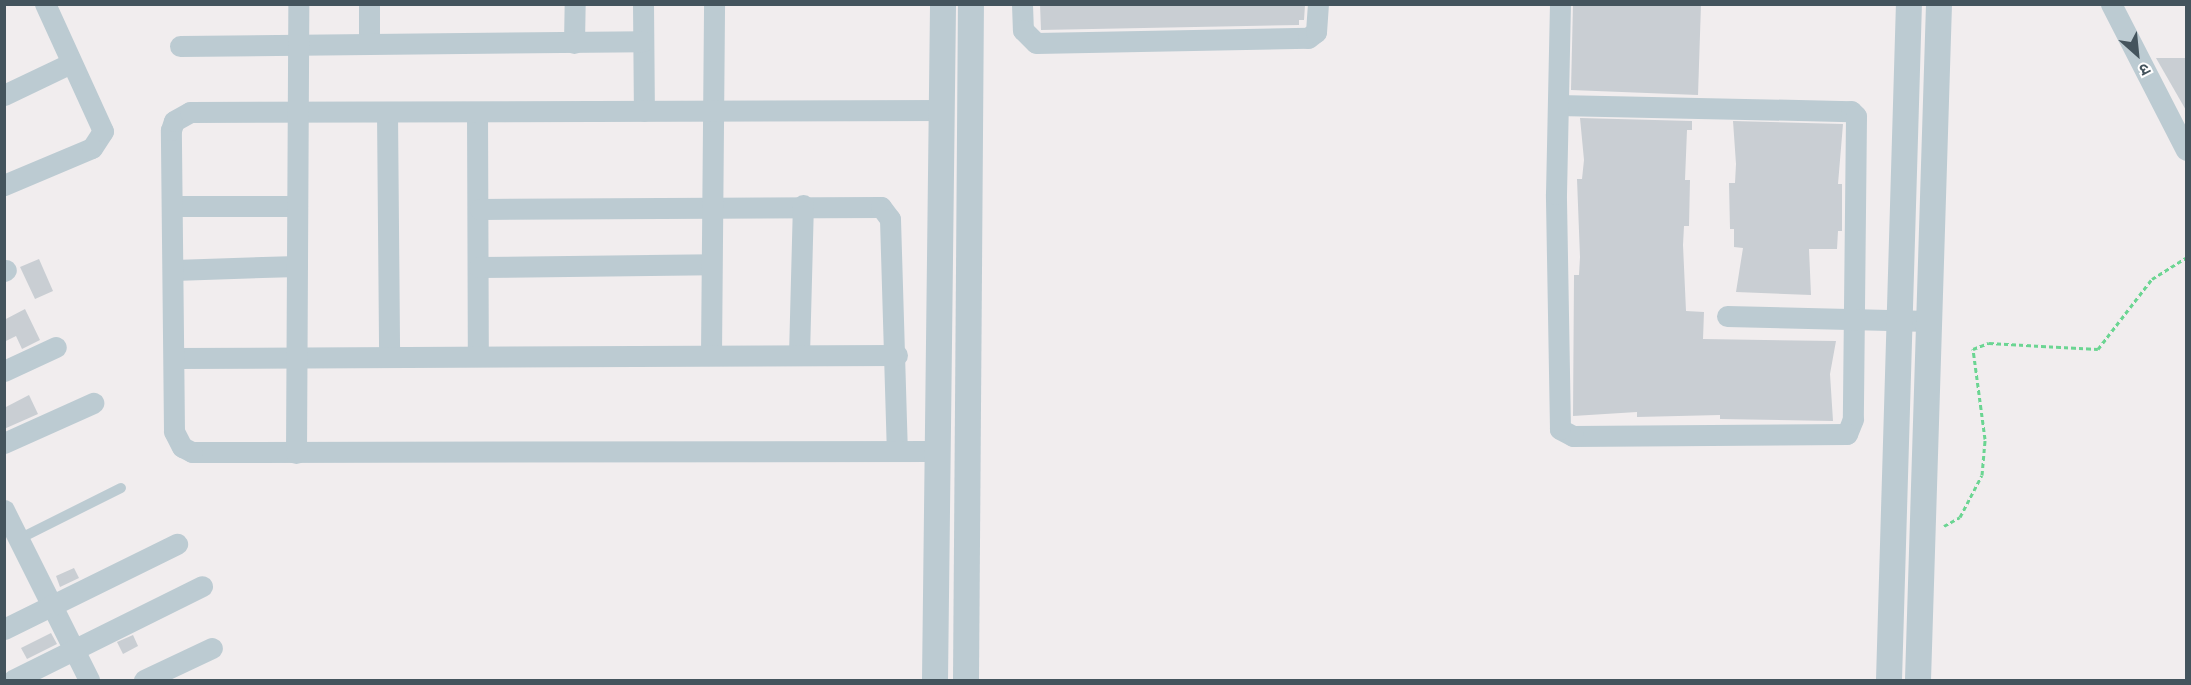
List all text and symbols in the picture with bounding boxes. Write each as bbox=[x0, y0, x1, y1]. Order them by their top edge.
north arrow bbox=[2107, 24, 2167, 84]
text: उ bbox=[2137, 60, 2154, 81]

